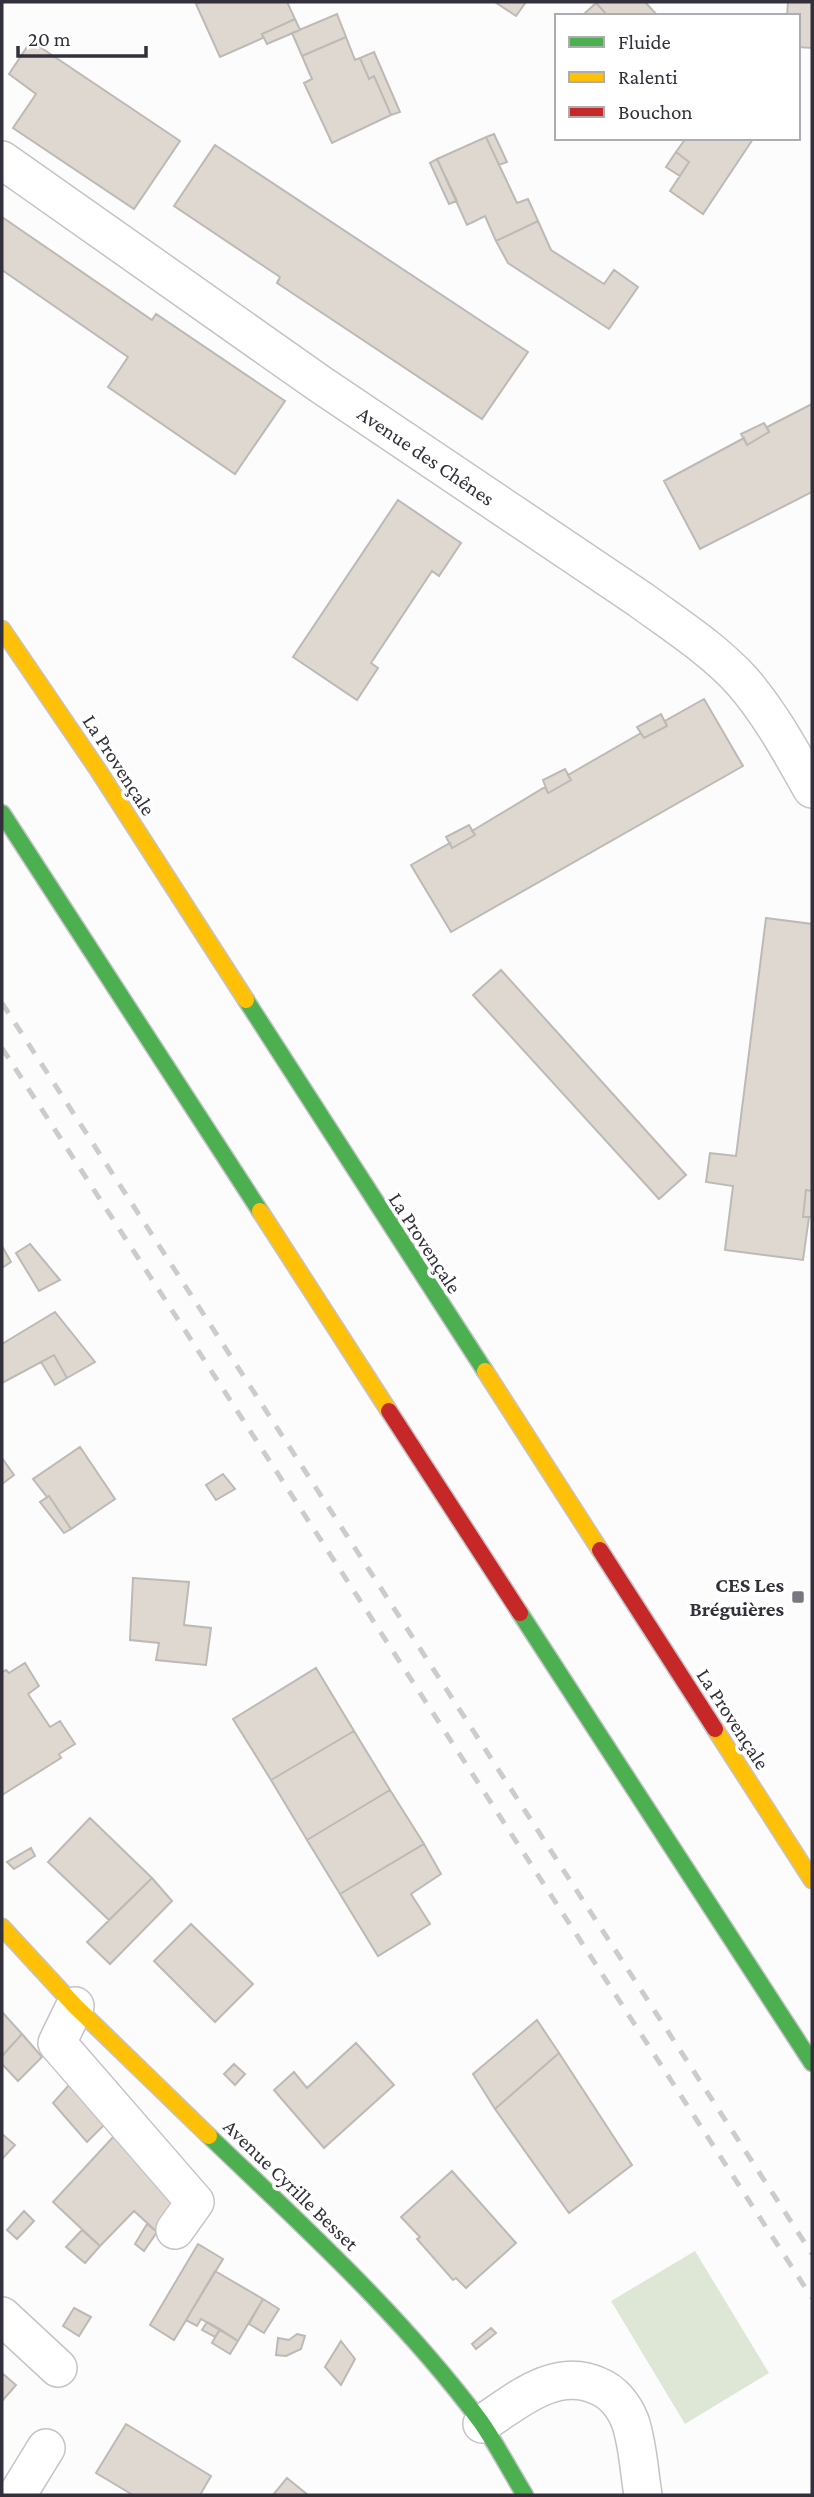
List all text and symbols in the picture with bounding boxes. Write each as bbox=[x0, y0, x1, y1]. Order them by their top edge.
scale bar bbox=[18, 14, 145, 58]
legend bbox=[555, 14, 800, 140]
text: 20 m bbox=[28, 27, 71, 51]
text: Fluide bbox=[618, 30, 671, 54]
text: Ralenti bbox=[618, 65, 678, 89]
text: Bouchon bbox=[618, 100, 693, 124]
street label: Avenue des Chênes bbox=[353, 401, 499, 511]
street label: La Provençale bbox=[78, 710, 160, 820]
street label: La Provençale bbox=[384, 1188, 466, 1298]
place label: CES Les Bréguières bbox=[689, 1573, 784, 1621]
marker: CES Les Bréguières bbox=[790, 1589, 806, 1605]
street label: La Provençale bbox=[692, 1664, 774, 1774]
street label: Avenue Cyrille Besset bbox=[219, 2114, 364, 2256]

